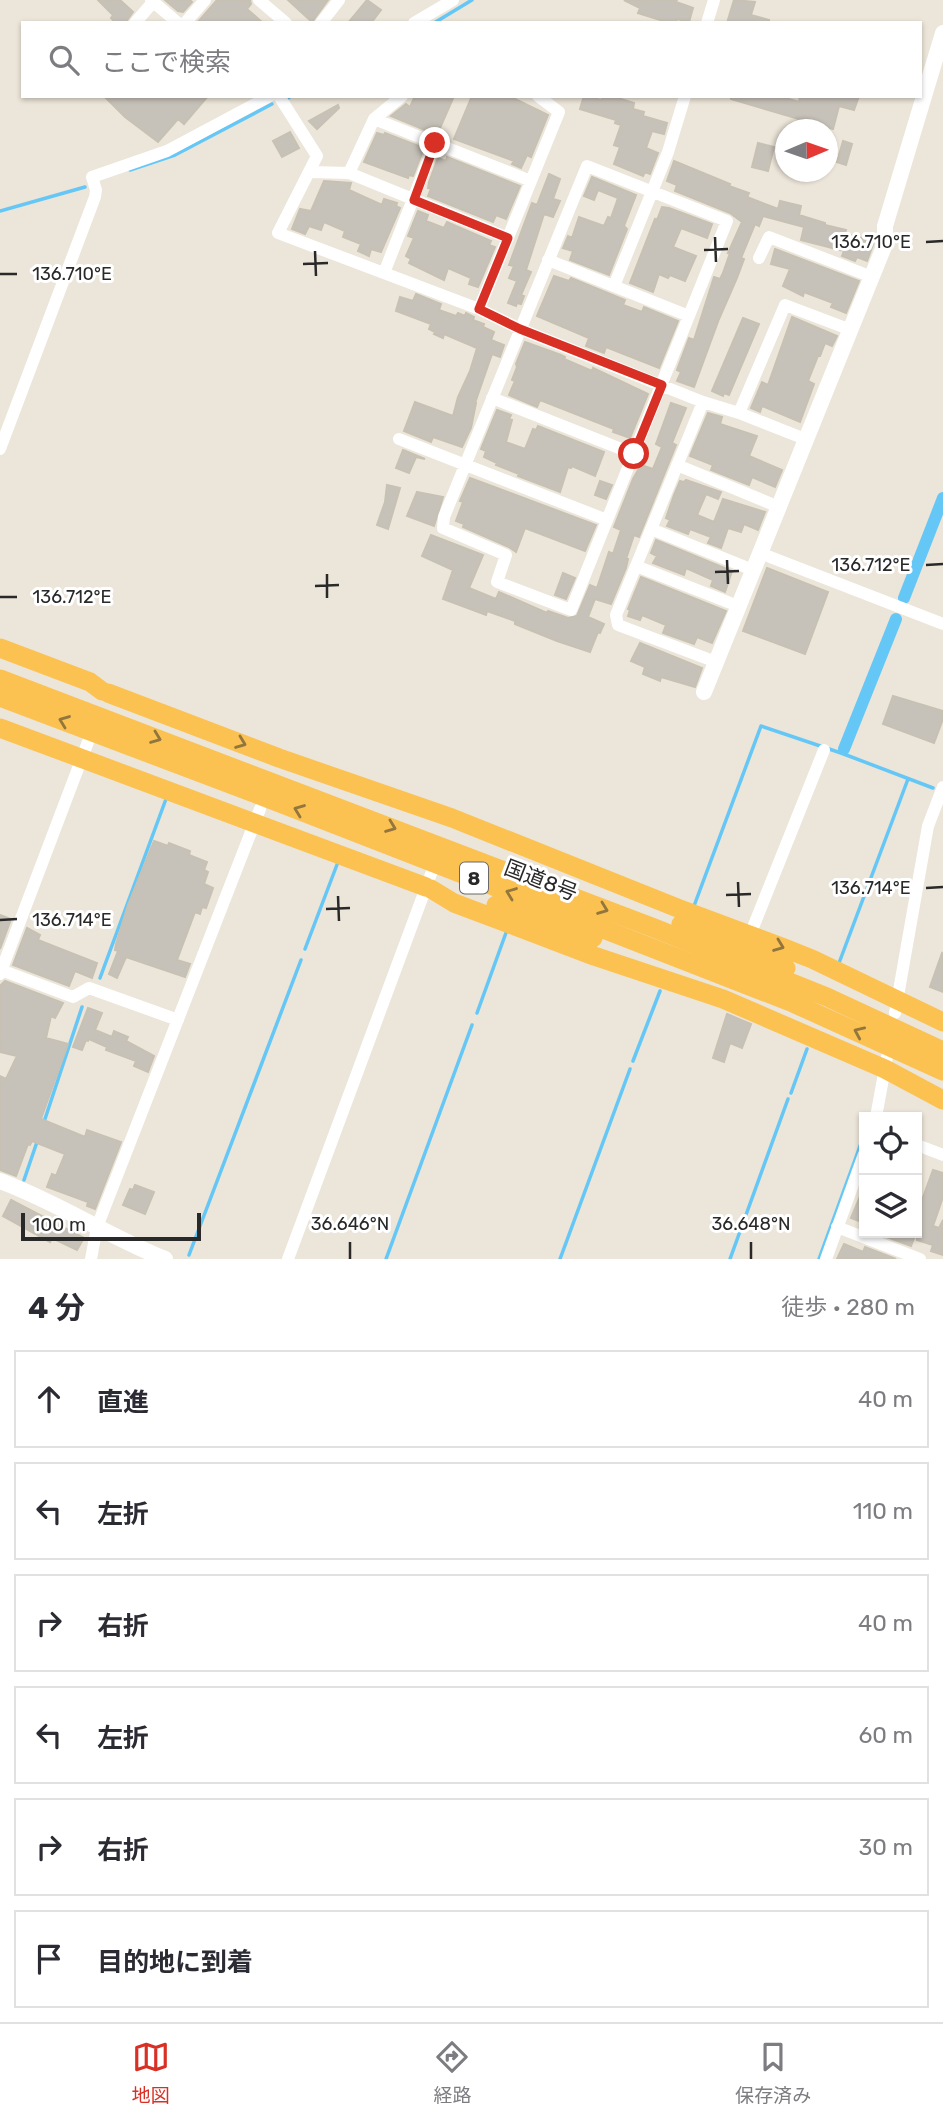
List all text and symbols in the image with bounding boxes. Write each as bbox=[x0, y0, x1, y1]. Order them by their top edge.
search box bbox=[21, 21, 922, 98]
icon: search bbox=[45, 41, 83, 79]
text: ここで検索 bbox=[101, 47, 231, 78]
north arrow bbox=[775, 119, 838, 182]
route end bbox=[419, 127, 450, 158]
text: 136.710°E bbox=[831, 231, 911, 253]
text: 136.710°E bbox=[32, 263, 112, 285]
route start bbox=[618, 438, 649, 469]
text: 136.712°E bbox=[832, 554, 910, 576]
text: 136.712°E bbox=[33, 586, 111, 608]
one-way arrow bbox=[58, 715, 70, 729]
one-way arrow bbox=[149, 729, 161, 743]
one-way arrow bbox=[234, 735, 246, 749]
one-way arrow bbox=[294, 805, 306, 819]
one-way arrow bbox=[384, 819, 396, 833]
street label: 国道8号 bbox=[501, 855, 581, 905]
road number: 8 bbox=[460, 862, 488, 894]
text: 136.714°E bbox=[831, 877, 911, 899]
one-way arrow bbox=[506, 887, 518, 901]
one-way arrow bbox=[597, 900, 609, 914]
text: 136.714°E bbox=[32, 909, 112, 931]
one-way arrow bbox=[773, 938, 785, 952]
one-way arrow bbox=[854, 1026, 866, 1040]
map controls bbox=[859, 1112, 922, 1238]
button: locate bbox=[859, 1112, 922, 1175]
button: layers bbox=[859, 1175, 922, 1238]
scale bar bbox=[21, 1210, 201, 1242]
text: 100 m bbox=[32, 1213, 86, 1236]
text: 36.646°N bbox=[311, 1213, 389, 1235]
text: 36.648°N bbox=[712, 1213, 790, 1235]
text: 4 分 bbox=[28, 1290, 85, 1326]
text: 徒歩 · 280 m bbox=[781, 1293, 915, 1321]
icon: ahead bbox=[30, 1380, 68, 1418]
text: 40 m bbox=[858, 1385, 913, 1413]
text: 直進 bbox=[97, 1387, 149, 1418]
icon: left bbox=[30, 1492, 68, 1530]
text: 110 m bbox=[853, 1497, 913, 1525]
text: 左折 bbox=[97, 1499, 149, 1530]
icon: right bbox=[30, 1604, 68, 1642]
text: 40 m bbox=[858, 1609, 913, 1637]
text: 右折 bbox=[97, 1611, 149, 1642]
icon: left bbox=[30, 1716, 68, 1754]
text: 60 m bbox=[858, 1721, 913, 1749]
text: 左折 bbox=[97, 1723, 149, 1754]
icon: right bbox=[30, 1828, 68, 1866]
text: 30 m bbox=[858, 1833, 913, 1861]
text: 右折 bbox=[97, 1835, 149, 1866]
icon: arrive bbox=[30, 1940, 68, 1978]
text: 目的地に到着 bbox=[97, 1947, 253, 1978]
tab: 地図 bbox=[132, 2038, 170, 2107]
tab: 経路 bbox=[433, 2038, 471, 2107]
tab: 保存済み bbox=[735, 2038, 811, 2107]

